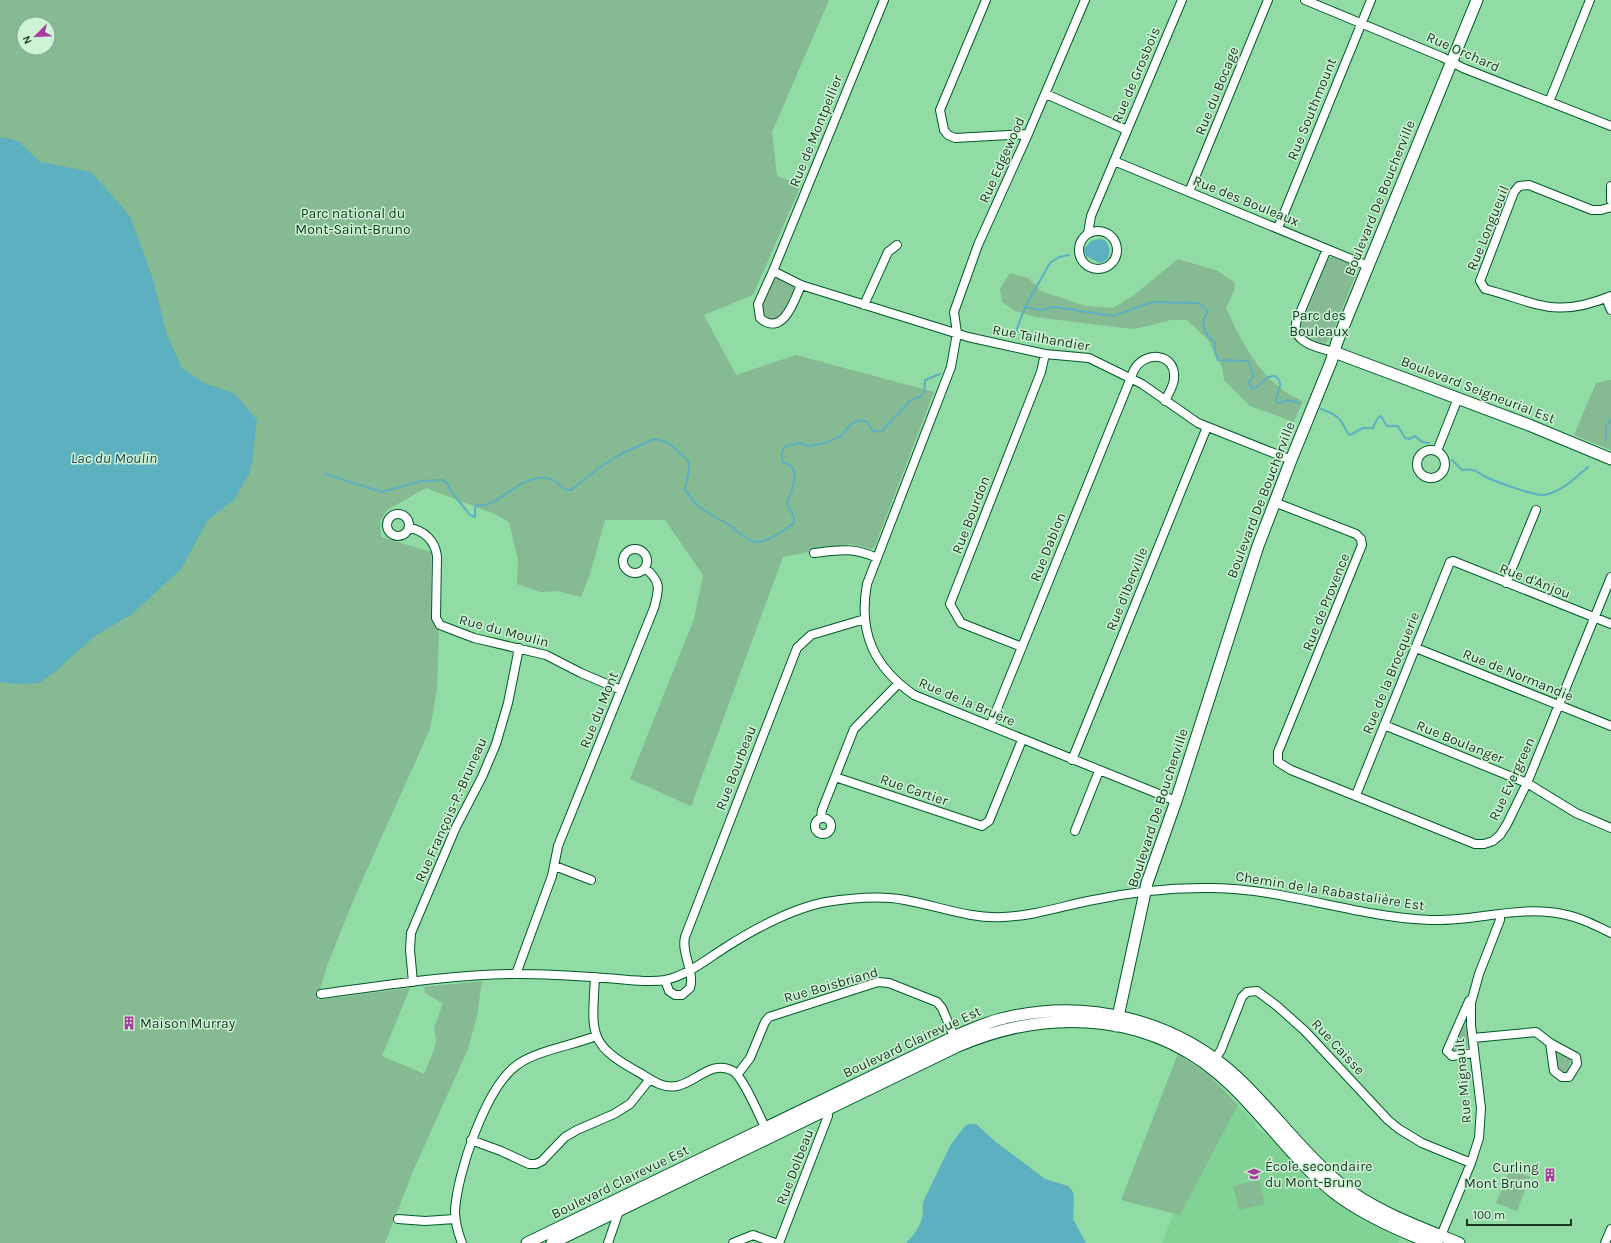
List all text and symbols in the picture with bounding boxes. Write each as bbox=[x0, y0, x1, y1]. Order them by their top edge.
north arrow bbox=[16, 16, 56, 56]
street label: Rue de Grosbois bbox=[1108, 24, 1164, 126]
street label: Rue Orchard bbox=[1424, 28, 1502, 76]
text: N bbox=[20, 34, 35, 46]
street label: Rue du Bocage bbox=[1192, 44, 1242, 138]
street label: Rue Southmount bbox=[1284, 55, 1340, 163]
street label: Rue de Montpellier bbox=[786, 72, 847, 189]
street label: Rue Edgewood bbox=[975, 114, 1029, 206]
street label: Boulevard De Boucherville bbox=[1341, 118, 1419, 278]
street label: Rue des Bouleaux bbox=[1190, 172, 1302, 230]
street label: Rue Longueuil bbox=[1463, 183, 1513, 273]
park label: Parc national du Mont-Saint-Bruno bbox=[295, 205, 411, 238]
park label: Parc des Bouleaux bbox=[1289, 307, 1349, 340]
street label: Rue Tailhandier bbox=[991, 321, 1092, 355]
street label: Boulevard Seigneurial Est bbox=[1398, 353, 1558, 427]
street label: Boulevard De Boucherville bbox=[1223, 419, 1299, 581]
water label: Lac du Moulin bbox=[71, 449, 157, 467]
street label: Rue Bourdon bbox=[948, 474, 994, 556]
street label: Rue Dablon bbox=[1026, 510, 1070, 584]
street label: Rue d'Iberville bbox=[1103, 545, 1151, 633]
street label: Rue de Provence bbox=[1299, 551, 1353, 653]
street label: Rue d'Anjou bbox=[1497, 560, 1573, 602]
street label: Rue de la Brocquerie bbox=[1359, 609, 1423, 737]
street label: Rue du Moulin bbox=[457, 611, 551, 651]
street label: Rue de Normandie bbox=[1460, 645, 1576, 705]
street label: Rue du Mont bbox=[576, 669, 622, 751]
street label: Rue de la Bruère bbox=[916, 674, 1018, 730]
street label: Rue Boulanger bbox=[1414, 717, 1507, 768]
street label: Rue Bourbeau bbox=[712, 723, 760, 813]
street label: Boulevard De Boucherville bbox=[1124, 726, 1192, 890]
street label: Rue Evergreen bbox=[1485, 734, 1539, 824]
street label: Rue François-P.-Bruneau bbox=[411, 735, 491, 885]
street label: Rue Cartier bbox=[878, 770, 951, 810]
street label: Chemin de la Rabastalière Est bbox=[1234, 868, 1426, 914]
street label: Rue Boisbriand bbox=[782, 963, 880, 1007]
street label: Boulevard Clairevue Est bbox=[840, 1002, 984, 1082]
building icon: Maison Murray bbox=[121, 1015, 137, 1031]
place label: Maison Murray bbox=[140, 1015, 236, 1032]
street label: Rue Caisse bbox=[1308, 1016, 1368, 1078]
street label: Rue Mignault bbox=[1451, 1038, 1475, 1124]
street label: Rue Dolbeau bbox=[773, 1127, 817, 1207]
street label: Boulevard Clairevue Est bbox=[549, 1141, 691, 1223]
place label: École secondaire du Mont-Bruno bbox=[1265, 1157, 1372, 1191]
place label: Curling Mont Bruno bbox=[1464, 1159, 1539, 1192]
school or university icon: École secondaire du Mont-Bruno bbox=[1246, 1166, 1262, 1182]
building icon: Curling Mont Bruno bbox=[1542, 1167, 1558, 1183]
scale bar bbox=[1467, 1201, 1571, 1227]
text: 100 m bbox=[1473, 1208, 1505, 1222]

